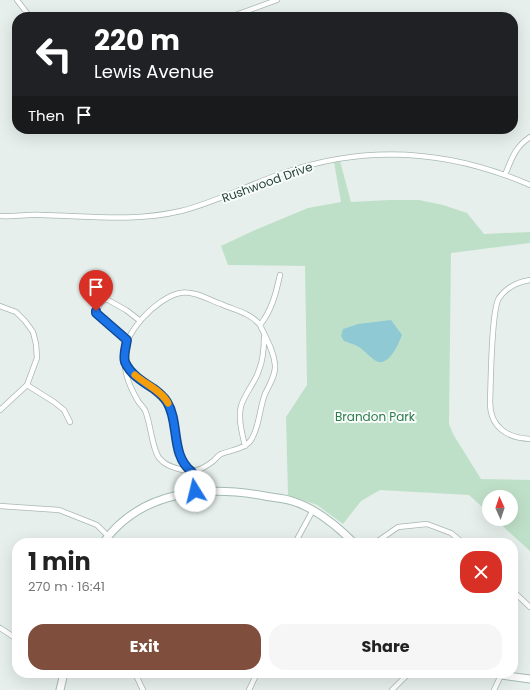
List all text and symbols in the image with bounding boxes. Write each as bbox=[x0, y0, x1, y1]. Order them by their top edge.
text: 220 m bbox=[94, 21, 180, 60]
icon: left bbox=[28, 28, 80, 80]
text: Lewis Avenue bbox=[94, 59, 214, 84]
icon: arrive bbox=[73, 104, 95, 126]
text: Then bbox=[28, 105, 65, 126]
street label: Rushwood Drive bbox=[219, 158, 315, 206]
pin bbox=[79, 270, 113, 311]
icon: arrive bbox=[85, 276, 107, 298]
park label: Brandon Park bbox=[335, 408, 416, 425]
position arrow bbox=[174, 470, 216, 512]
north arrow bbox=[482, 490, 518, 526]
map controls bbox=[482, 490, 518, 526]
text: 1 min bbox=[28, 545, 91, 578]
button: close bbox=[460, 551, 502, 593]
text: 270 m · 16:41 bbox=[28, 577, 105, 596]
button: Exit bbox=[28, 624, 261, 670]
button: Share bbox=[269, 624, 502, 670]

